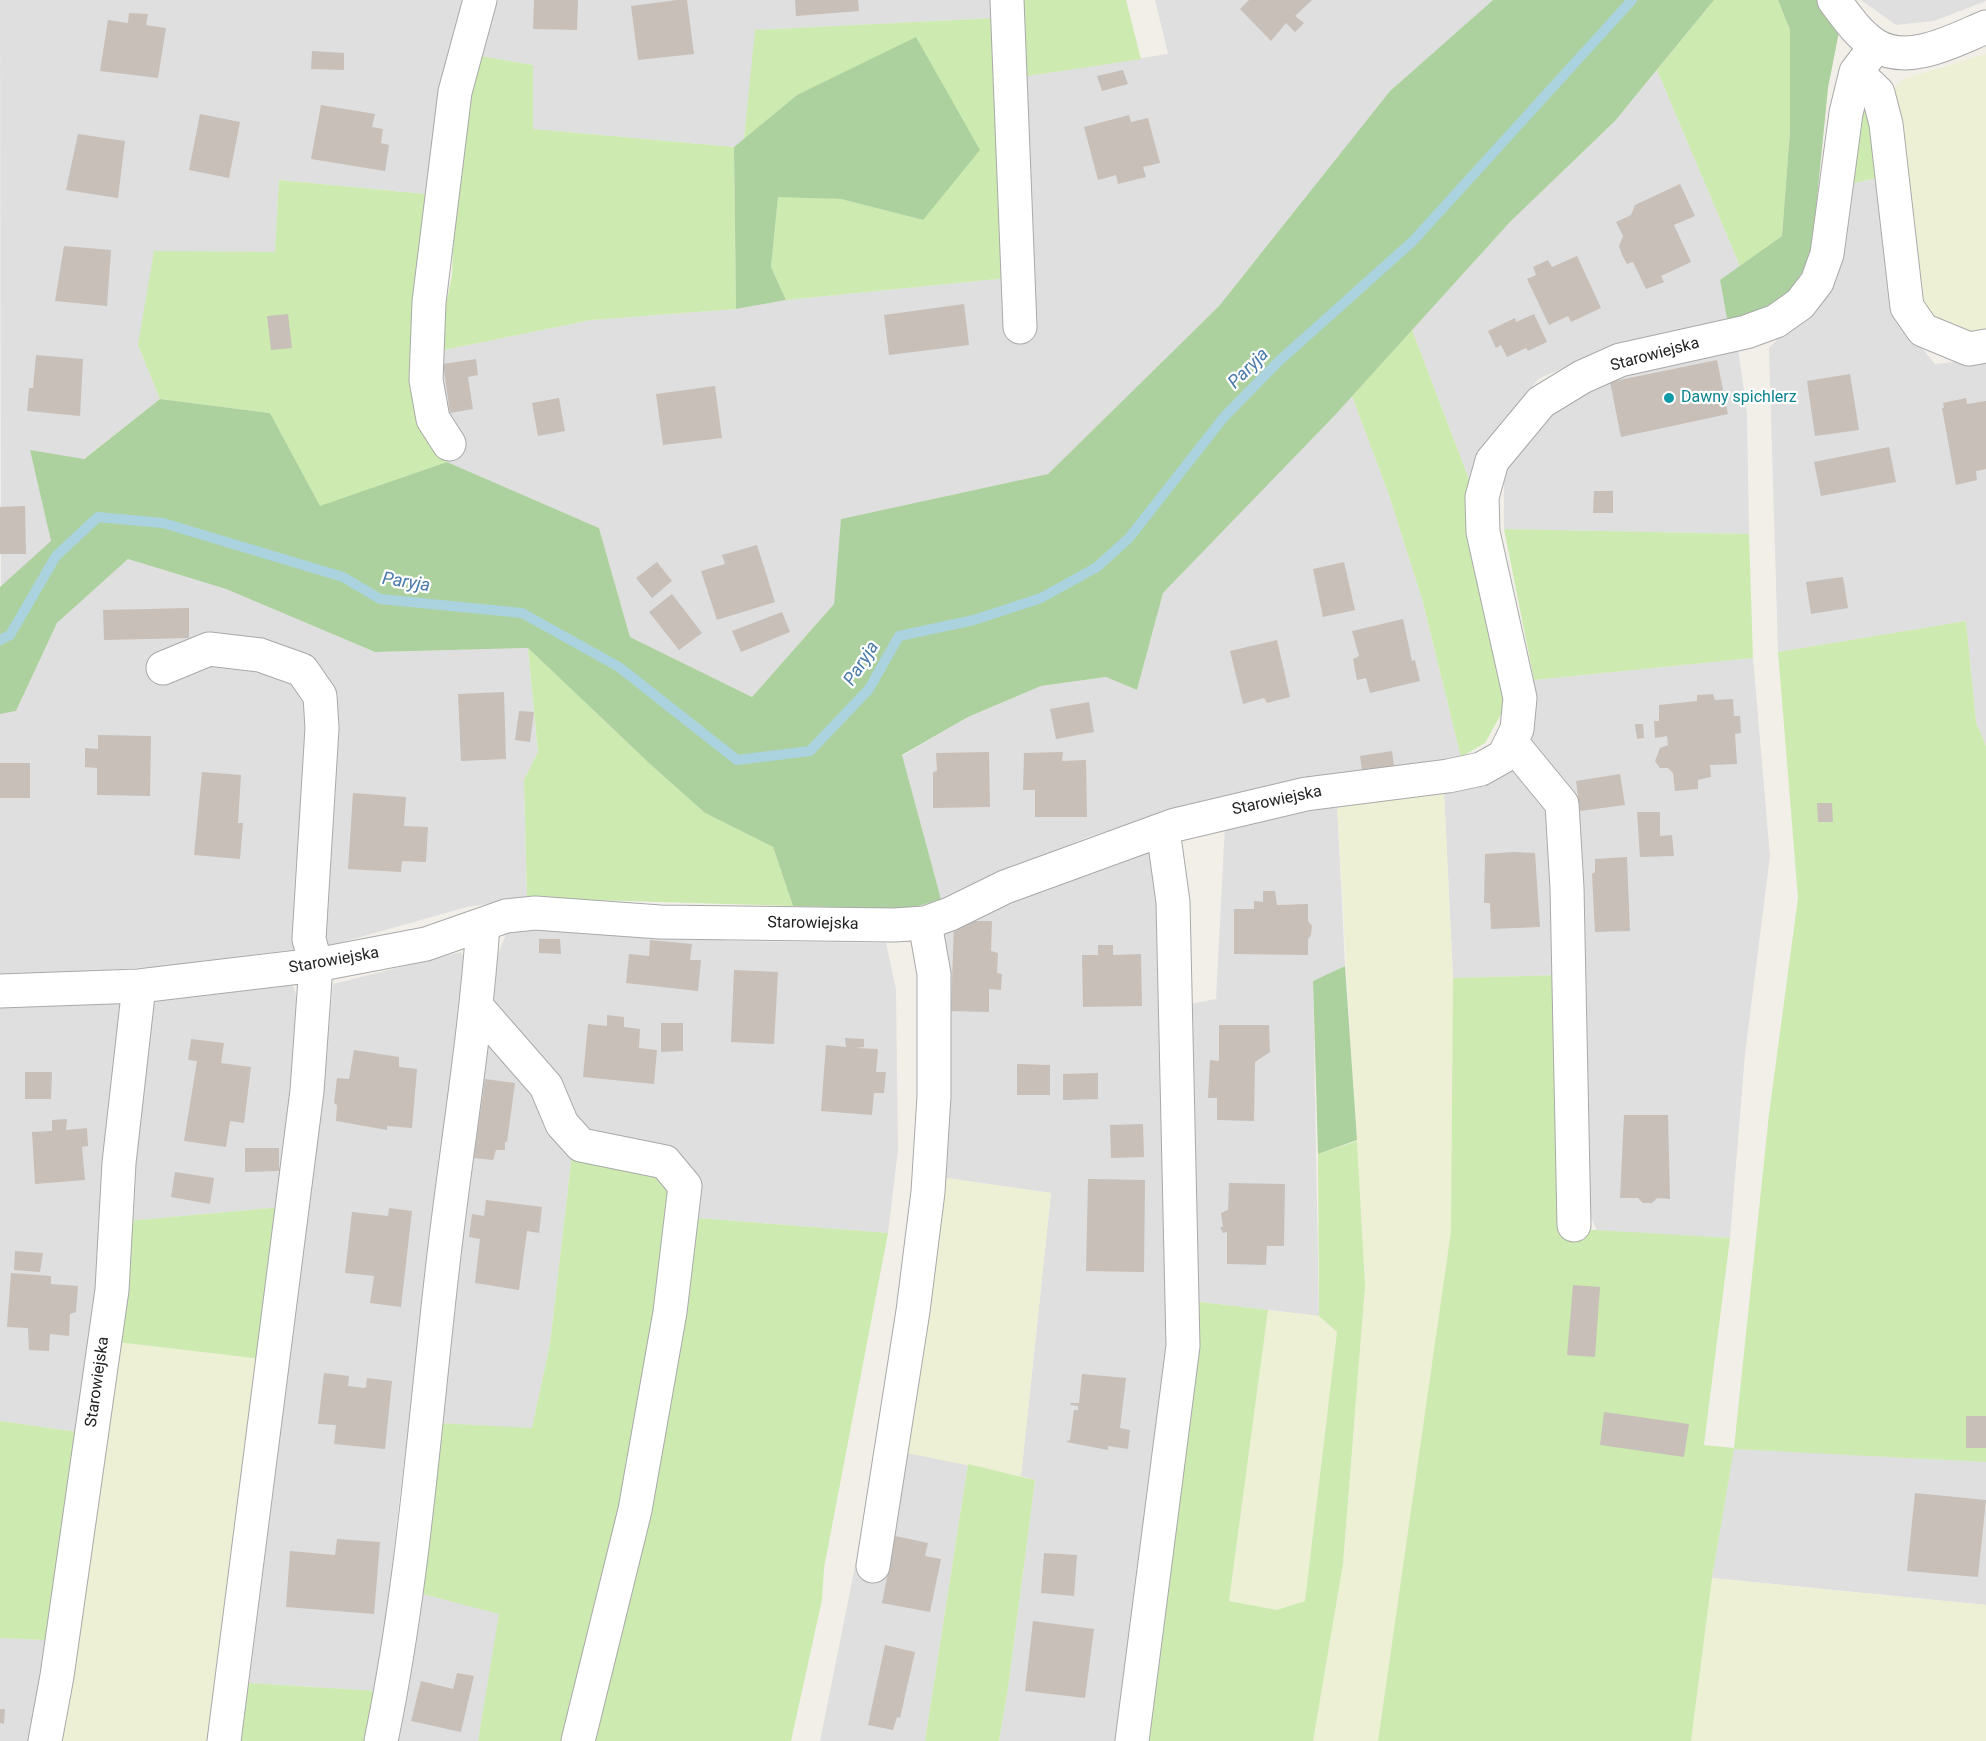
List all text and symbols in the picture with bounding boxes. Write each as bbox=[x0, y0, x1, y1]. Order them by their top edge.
street label: Starowiejska bbox=[1609, 334, 1701, 376]
water label: Paryja bbox=[1224, 344, 1274, 394]
place label: Dawny spichlerz bbox=[1681, 388, 1797, 408]
marker: Dawny spichlerz bbox=[1662, 391, 1676, 405]
water label: Paryja bbox=[380, 569, 432, 597]
water label: Paryja bbox=[840, 638, 884, 690]
street label: Starowiejska bbox=[1230, 782, 1324, 820]
street label: Starowiejska bbox=[767, 914, 859, 934]
street label: Starowiejska bbox=[287, 944, 381, 978]
street label: Starowiejska bbox=[82, 1336, 114, 1428]

